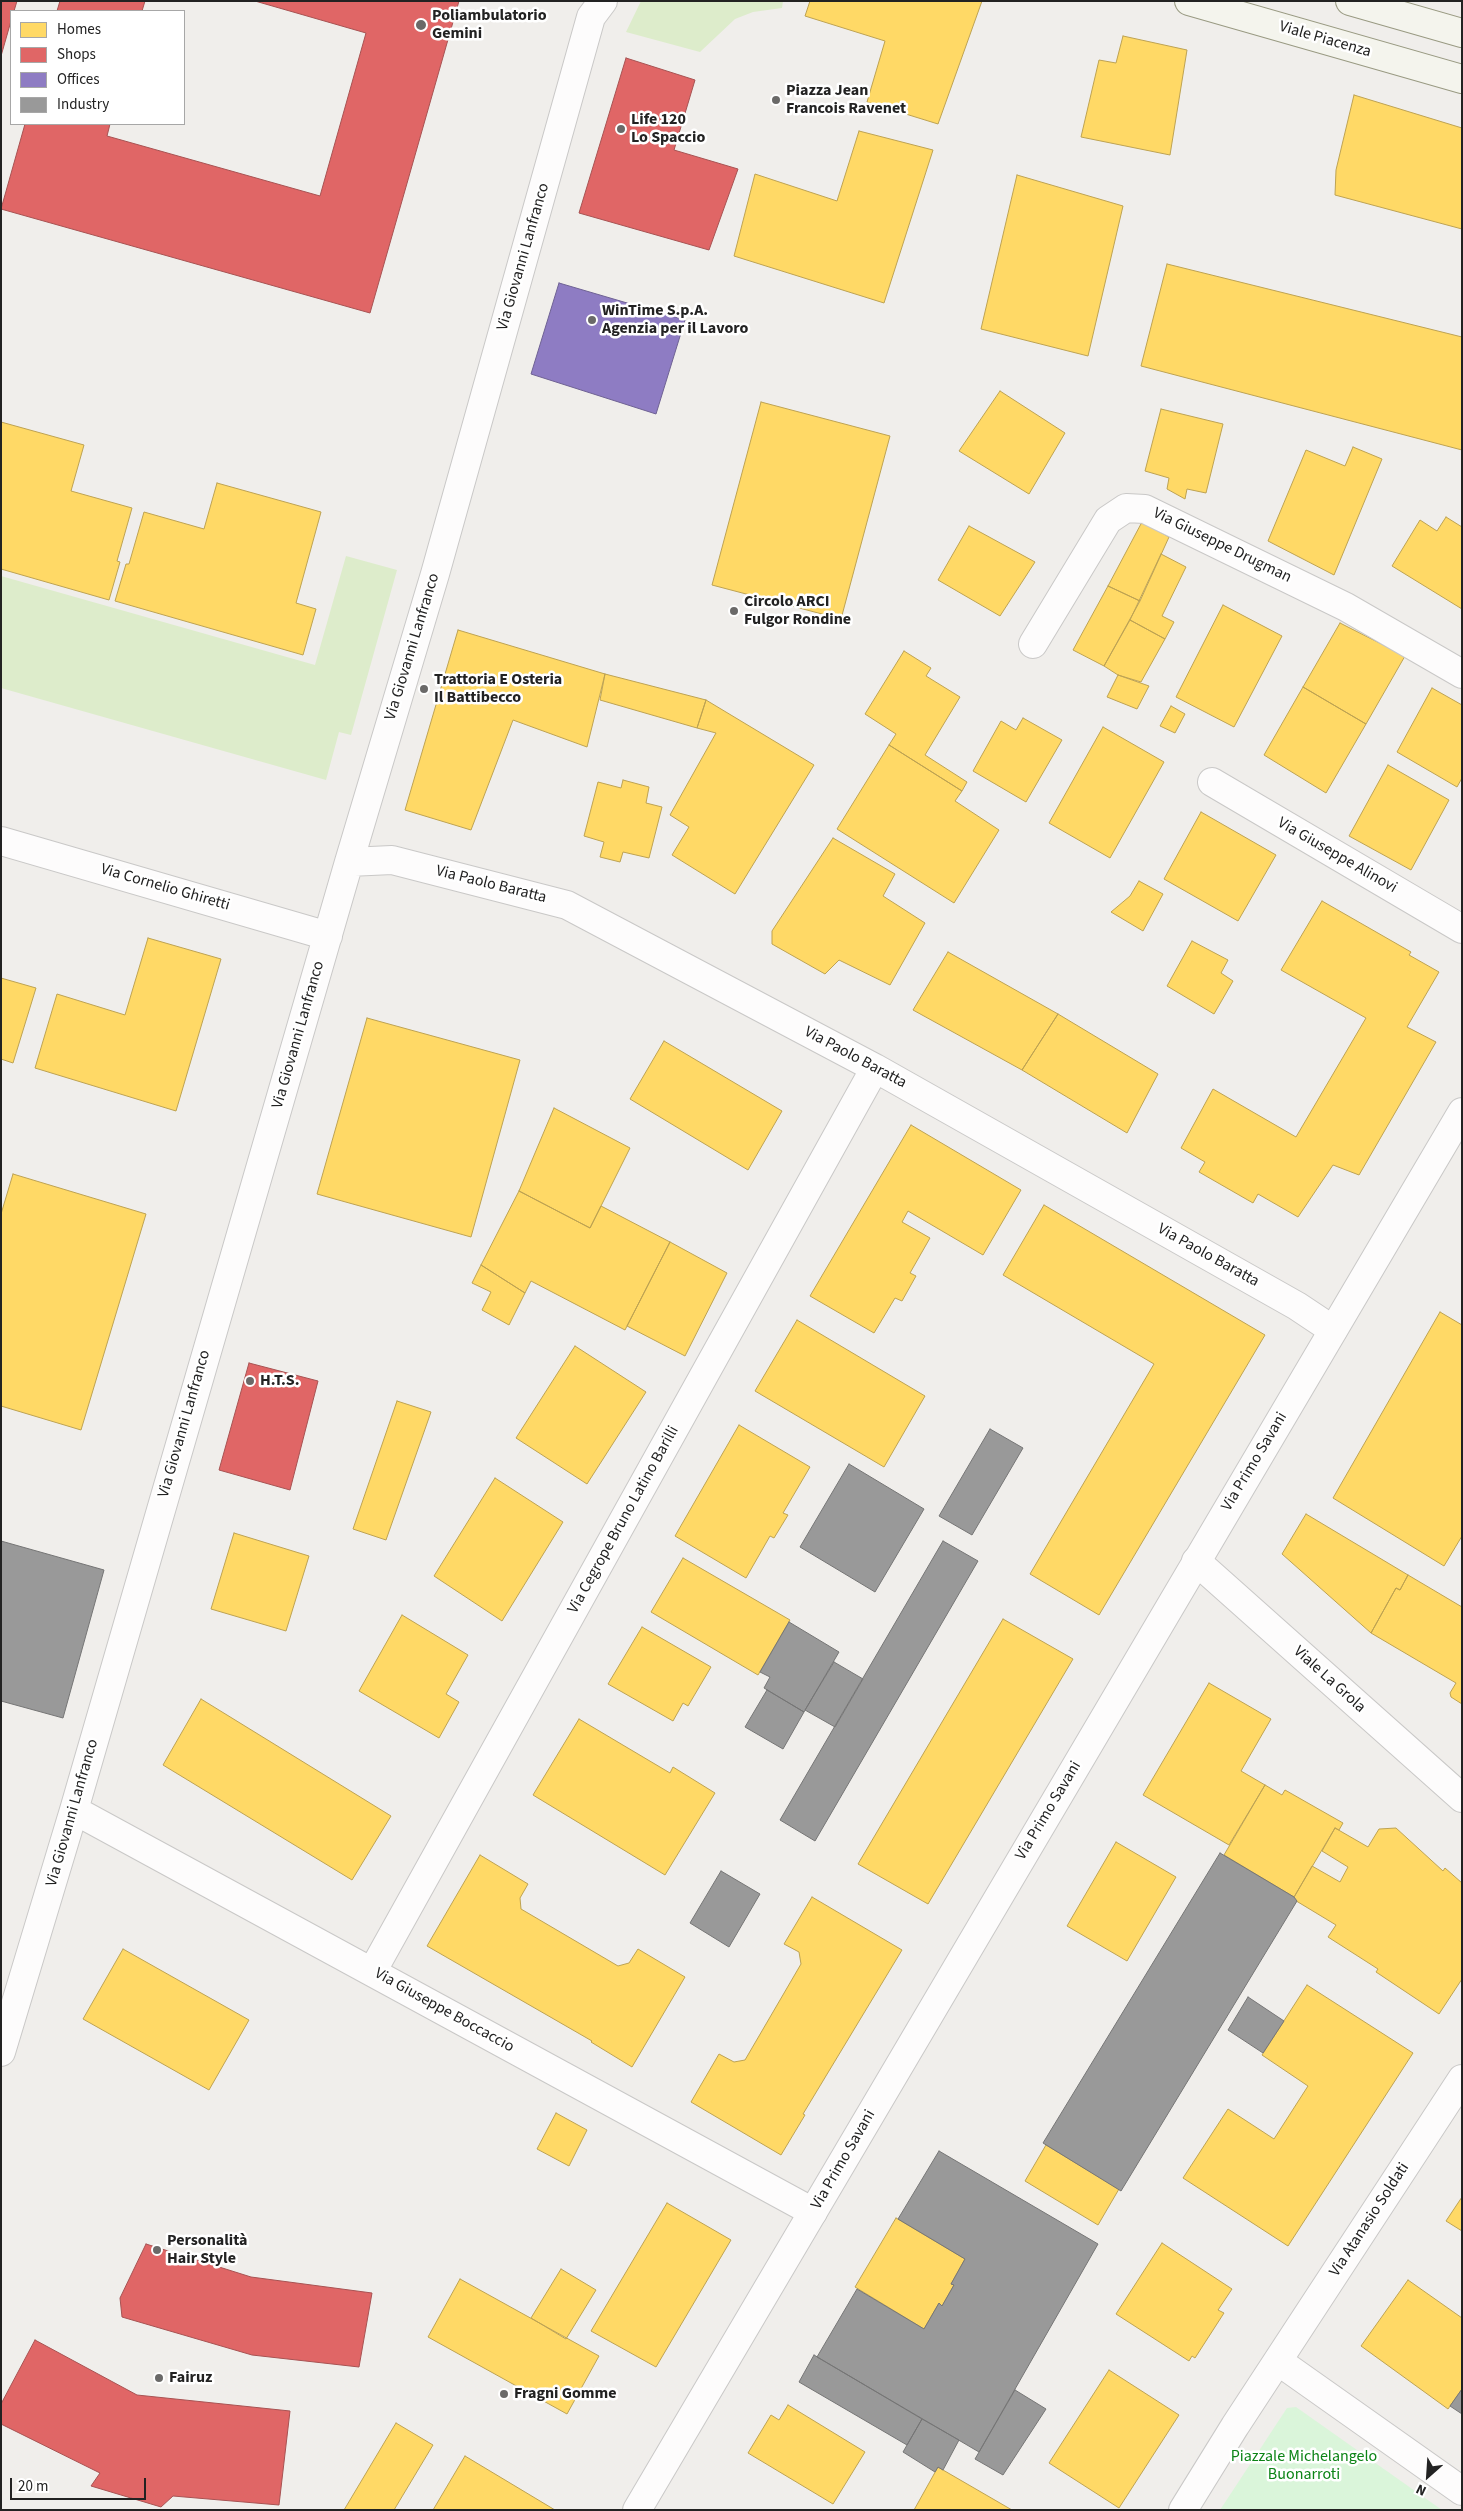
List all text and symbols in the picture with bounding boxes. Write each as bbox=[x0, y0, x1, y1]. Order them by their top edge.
place label: Poliambulatorio Gemini bbox=[432, 6, 547, 44]
legend bbox=[10, 10, 185, 125]
marker: Poliambulatorio Gemini bbox=[414, 18, 428, 32]
street label: Viale Piacenza bbox=[1277, 18, 1373, 62]
text: Homes bbox=[57, 19, 101, 40]
text: Shops bbox=[57, 44, 96, 65]
text: Offices bbox=[57, 69, 100, 90]
place label: Piazza Jean Francois Ravenet bbox=[786, 81, 906, 119]
text: Industry bbox=[57, 94, 109, 115]
marker: Piazza Jean Francois Ravenet bbox=[770, 94, 782, 106]
place label: Life 120 Lo Spaccio bbox=[631, 110, 705, 148]
marker: Life 120 Lo Spaccio bbox=[615, 123, 627, 135]
street label: Via Giovanni Lanfranco bbox=[494, 181, 554, 333]
place label: WinTime S.p.A. Agenzia per il Lavoro bbox=[602, 301, 748, 339]
marker: WinTime S.p.A. Agenzia per il Lavoro bbox=[586, 314, 598, 326]
street label: Via Giuseppe Drugman bbox=[1150, 504, 1294, 588]
street label: Via Giovanni Lanfranco bbox=[382, 571, 444, 723]
place label: Circolo ARCI Fulgor Rondine bbox=[744, 592, 851, 630]
marker: Circolo ARCI Fulgor Rondine bbox=[728, 605, 740, 617]
place label: Trattoria E Osteria Il Battibecco bbox=[434, 670, 562, 708]
marker: Trattoria E Osteria Il Battibecco bbox=[418, 683, 430, 695]
street label: Via Giuseppe Alinovi bbox=[1274, 814, 1400, 898]
street label: Via Cornelio Ghiretti bbox=[98, 860, 232, 916]
street label: Via Paolo Baratta bbox=[434, 862, 548, 908]
street label: Via Giovanni Lanfranco bbox=[269, 959, 329, 1111]
street label: Via Paolo Baratta bbox=[801, 1023, 909, 1093]
street label: Via Paolo Baratta bbox=[1154, 1220, 1262, 1292]
street label: Via Giovanni Lanfranco bbox=[155, 1348, 215, 1500]
place label: H.T.S. bbox=[260, 1371, 300, 1391]
marker: H.T.S. bbox=[244, 1375, 256, 1387]
street label: Via Primo Savani bbox=[1218, 1409, 1292, 1515]
street label: Via Cegrope Bruno Latino Barilli bbox=[564, 1423, 684, 1617]
street label: Viale La Grola bbox=[1289, 1643, 1369, 1717]
street label: Via Giovanni Lanfranco bbox=[43, 1737, 103, 1889]
street label: Via Primo Savani bbox=[1012, 1758, 1086, 1864]
street label: Via Giuseppe Boccaccio bbox=[371, 1965, 517, 2057]
street label: Via Primo Savani bbox=[808, 2107, 880, 2213]
street label: Via Atanasio Soldati bbox=[1326, 2160, 1414, 2280]
place label: Personalità Hair Style bbox=[167, 2231, 248, 2269]
marker: Personalità Hair Style bbox=[151, 2244, 163, 2256]
place label: Fairuz bbox=[169, 2368, 212, 2388]
marker: Fairuz bbox=[153, 2372, 165, 2384]
place label: Fragni Gomme bbox=[514, 2384, 617, 2404]
marker: Fragni Gomme bbox=[498, 2388, 510, 2400]
park label: Piazzale Michelangelo Buonarroti bbox=[1231, 2447, 1377, 2485]
north arrow bbox=[1403, 2451, 1453, 2501]
scale bar bbox=[12, 2468, 149, 2500]
text: 20 m bbox=[18, 2476, 48, 2497]
text: N bbox=[1413, 2478, 1430, 2501]

